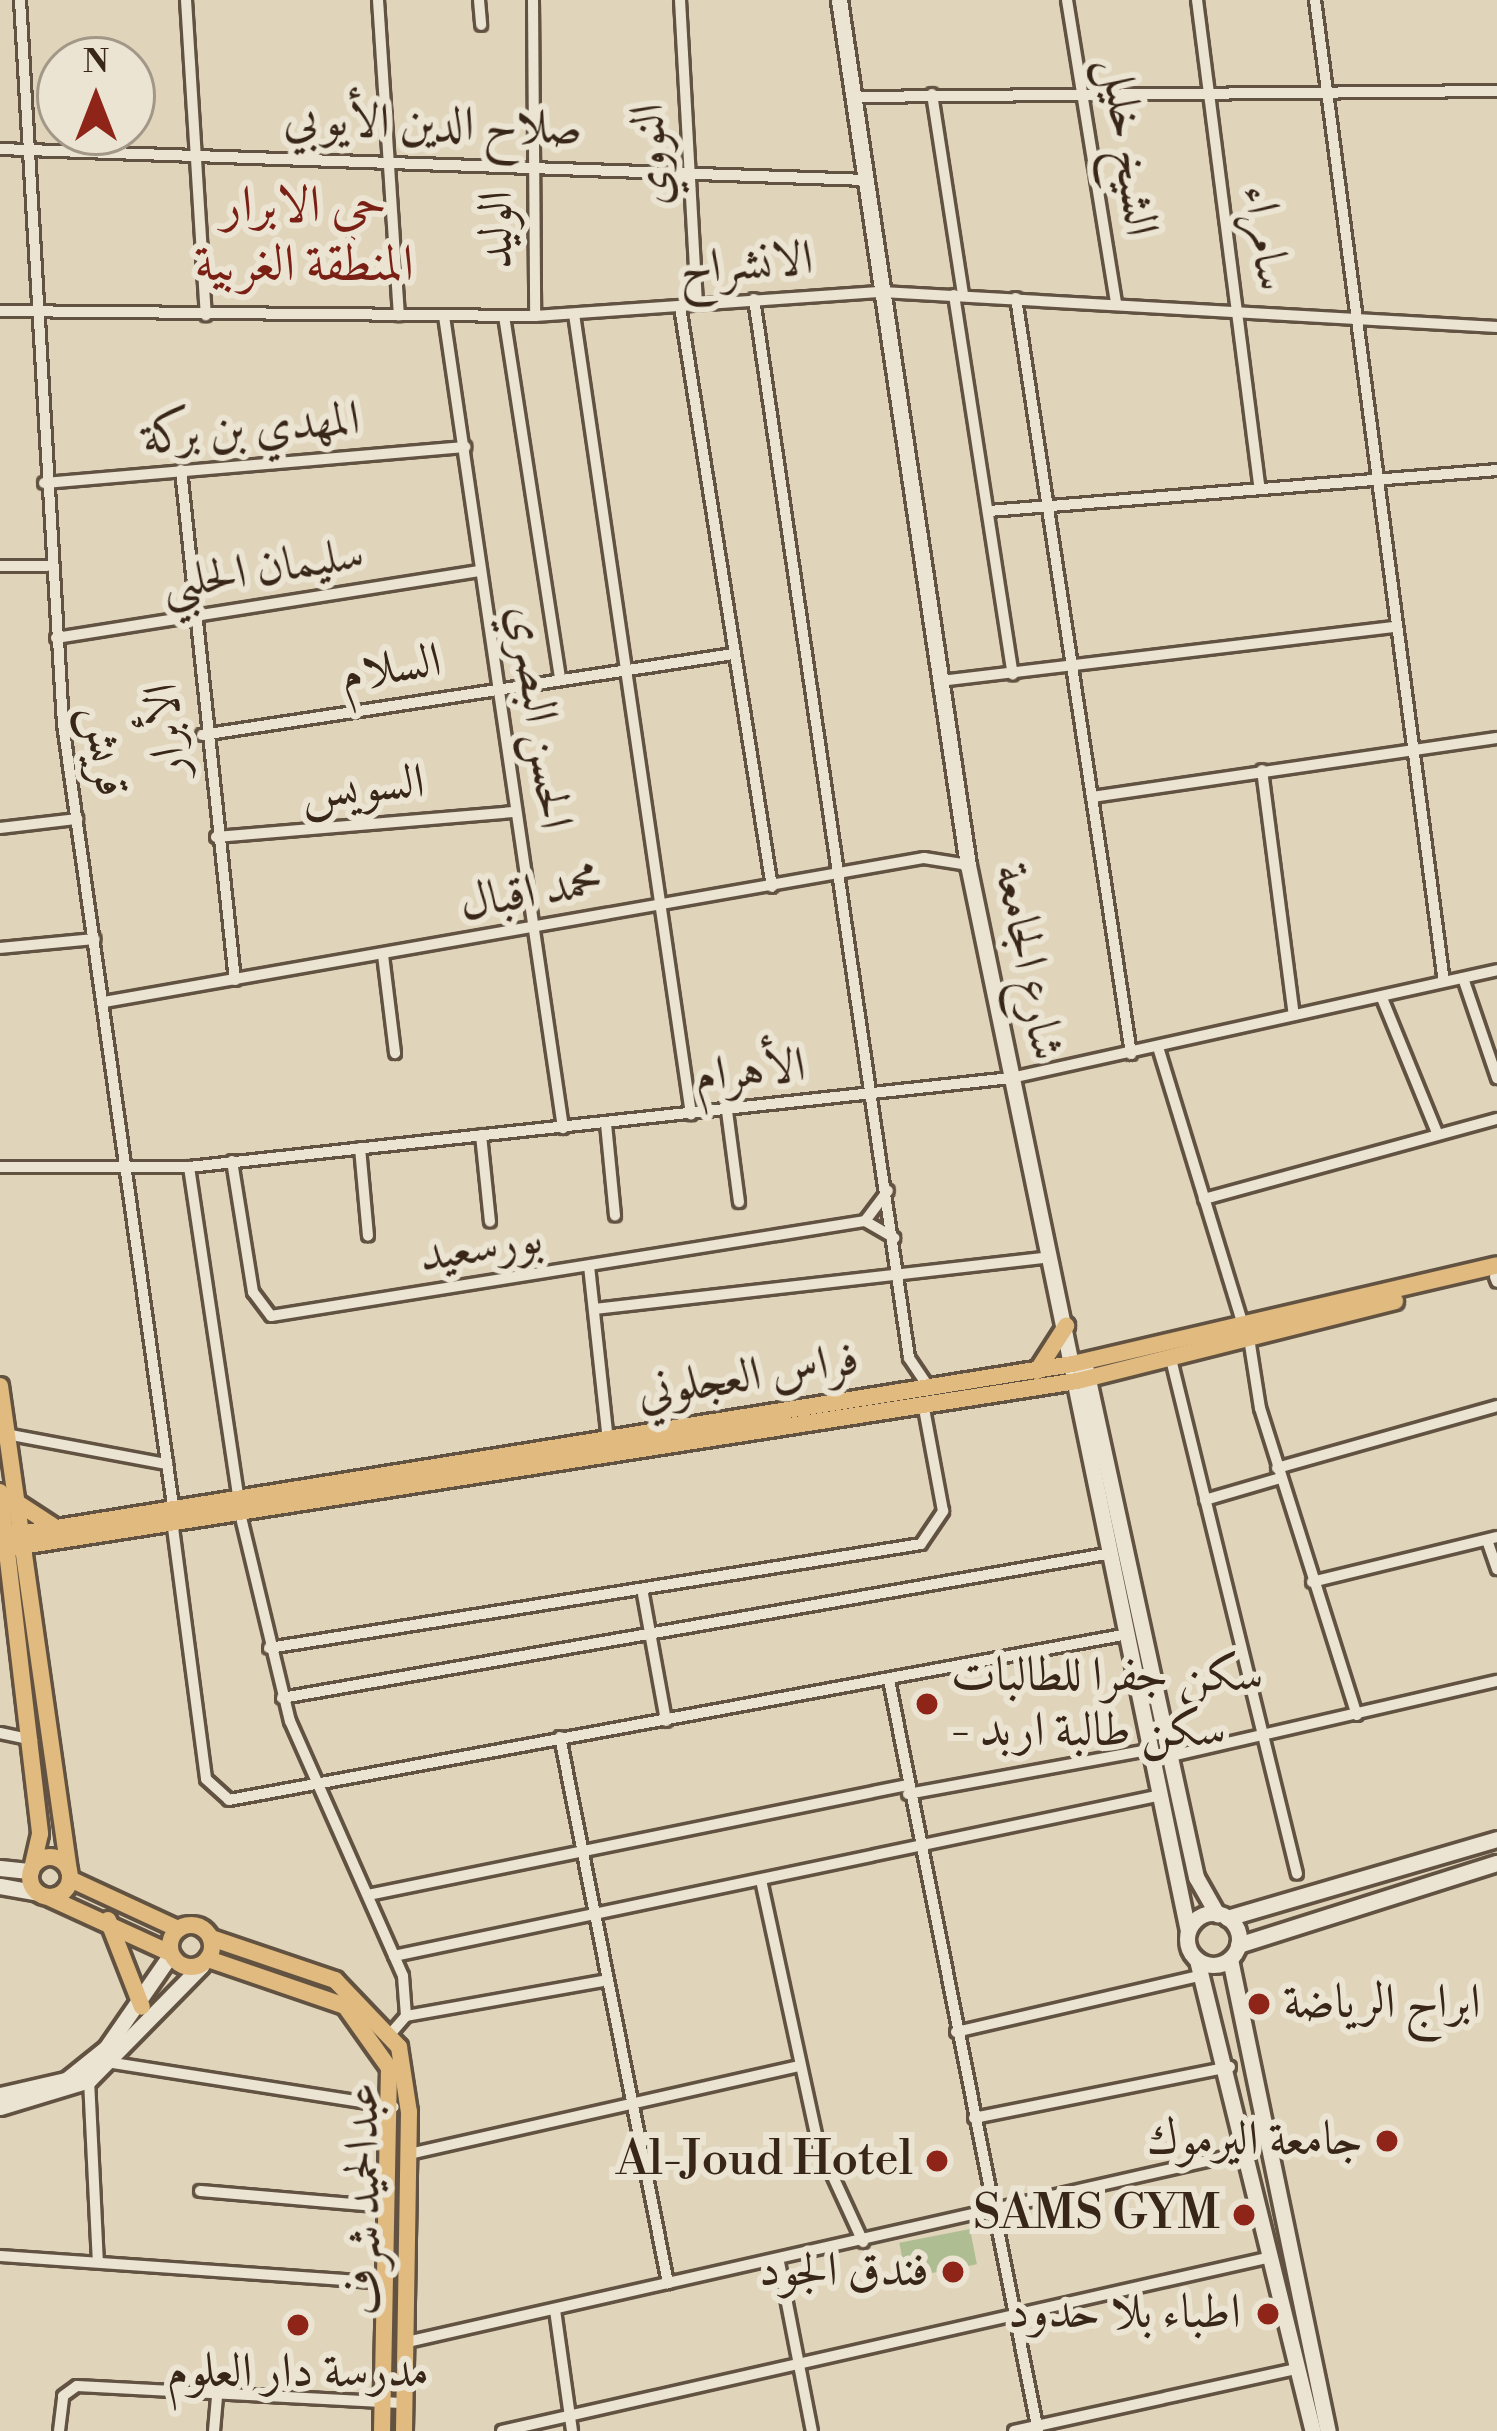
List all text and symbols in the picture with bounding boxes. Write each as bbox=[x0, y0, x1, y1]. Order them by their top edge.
north arrow bbox=[36, 36, 156, 156]
text: N bbox=[83, 42, 109, 83]
street label: الشيخ خليل bbox=[1087, 54, 1169, 240]
street label: صلاح الدين الأيوبي bbox=[283, 91, 583, 159]
street label: النووي bbox=[620, 102, 684, 208]
district label: حي الابرار المنطقة الغربية bbox=[194, 176, 414, 296]
street label: سامراء bbox=[1229, 181, 1301, 295]
street label: الوليد bbox=[469, 191, 527, 269]
street label: الانشراح bbox=[677, 230, 815, 300]
street label: المهدي بن بركة bbox=[140, 391, 362, 467]
street label: سليمان الحلبي bbox=[158, 526, 368, 614]
street label: الحسن البصري bbox=[495, 601, 583, 833]
street label: السلام bbox=[337, 633, 445, 705]
street label: الأبرار bbox=[133, 680, 201, 780]
street label: قريش bbox=[70, 702, 140, 800]
street label: السويس bbox=[299, 754, 427, 822]
street label: محمد اقبال bbox=[455, 852, 607, 934]
street label: شارع الجامعة bbox=[981, 859, 1075, 1065]
street label: الأهرام bbox=[692, 1038, 808, 1106]
street label: بورسعيد bbox=[415, 1210, 547, 1286]
street label: فراس العجلوني bbox=[633, 1331, 863, 1423]
place label: سكن جفرا للطالبات - سكن طالبة اربد bbox=[951, 1647, 1263, 1760]
marker: سكن جفرا للطالبات - سكن طالبة اربد bbox=[914, 1691, 940, 1717]
place label: ابراج الرياضة bbox=[1283, 1975, 1481, 2033]
marker: ابراج الرياضة bbox=[1246, 1991, 1272, 2017]
street label: عبدالحميد شرف bbox=[334, 2082, 396, 2316]
place label: جامعة اليرموك bbox=[1147, 2112, 1363, 2170]
marker: جامعة اليرموك bbox=[1374, 2128, 1400, 2154]
place label: Al-Joud Hotel bbox=[616, 2132, 913, 2190]
marker: Al-Joud Hotel bbox=[924, 2148, 950, 2174]
place label: SAMS GYM bbox=[973, 2186, 1220, 2244]
marker: SAMS GYM bbox=[1231, 2202, 1257, 2228]
place label: فندق الجود bbox=[759, 2243, 929, 2301]
marker: فندق الجود bbox=[940, 2259, 966, 2285]
place label: اطباء بلا حدود bbox=[1008, 2285, 1241, 2343]
marker: اطباء بلا حدود bbox=[1252, 2298, 1284, 2330]
marker: مدرسة دار العلوم bbox=[285, 2312, 311, 2338]
place label: مدرسة دار العلوم bbox=[167, 2344, 429, 2402]

